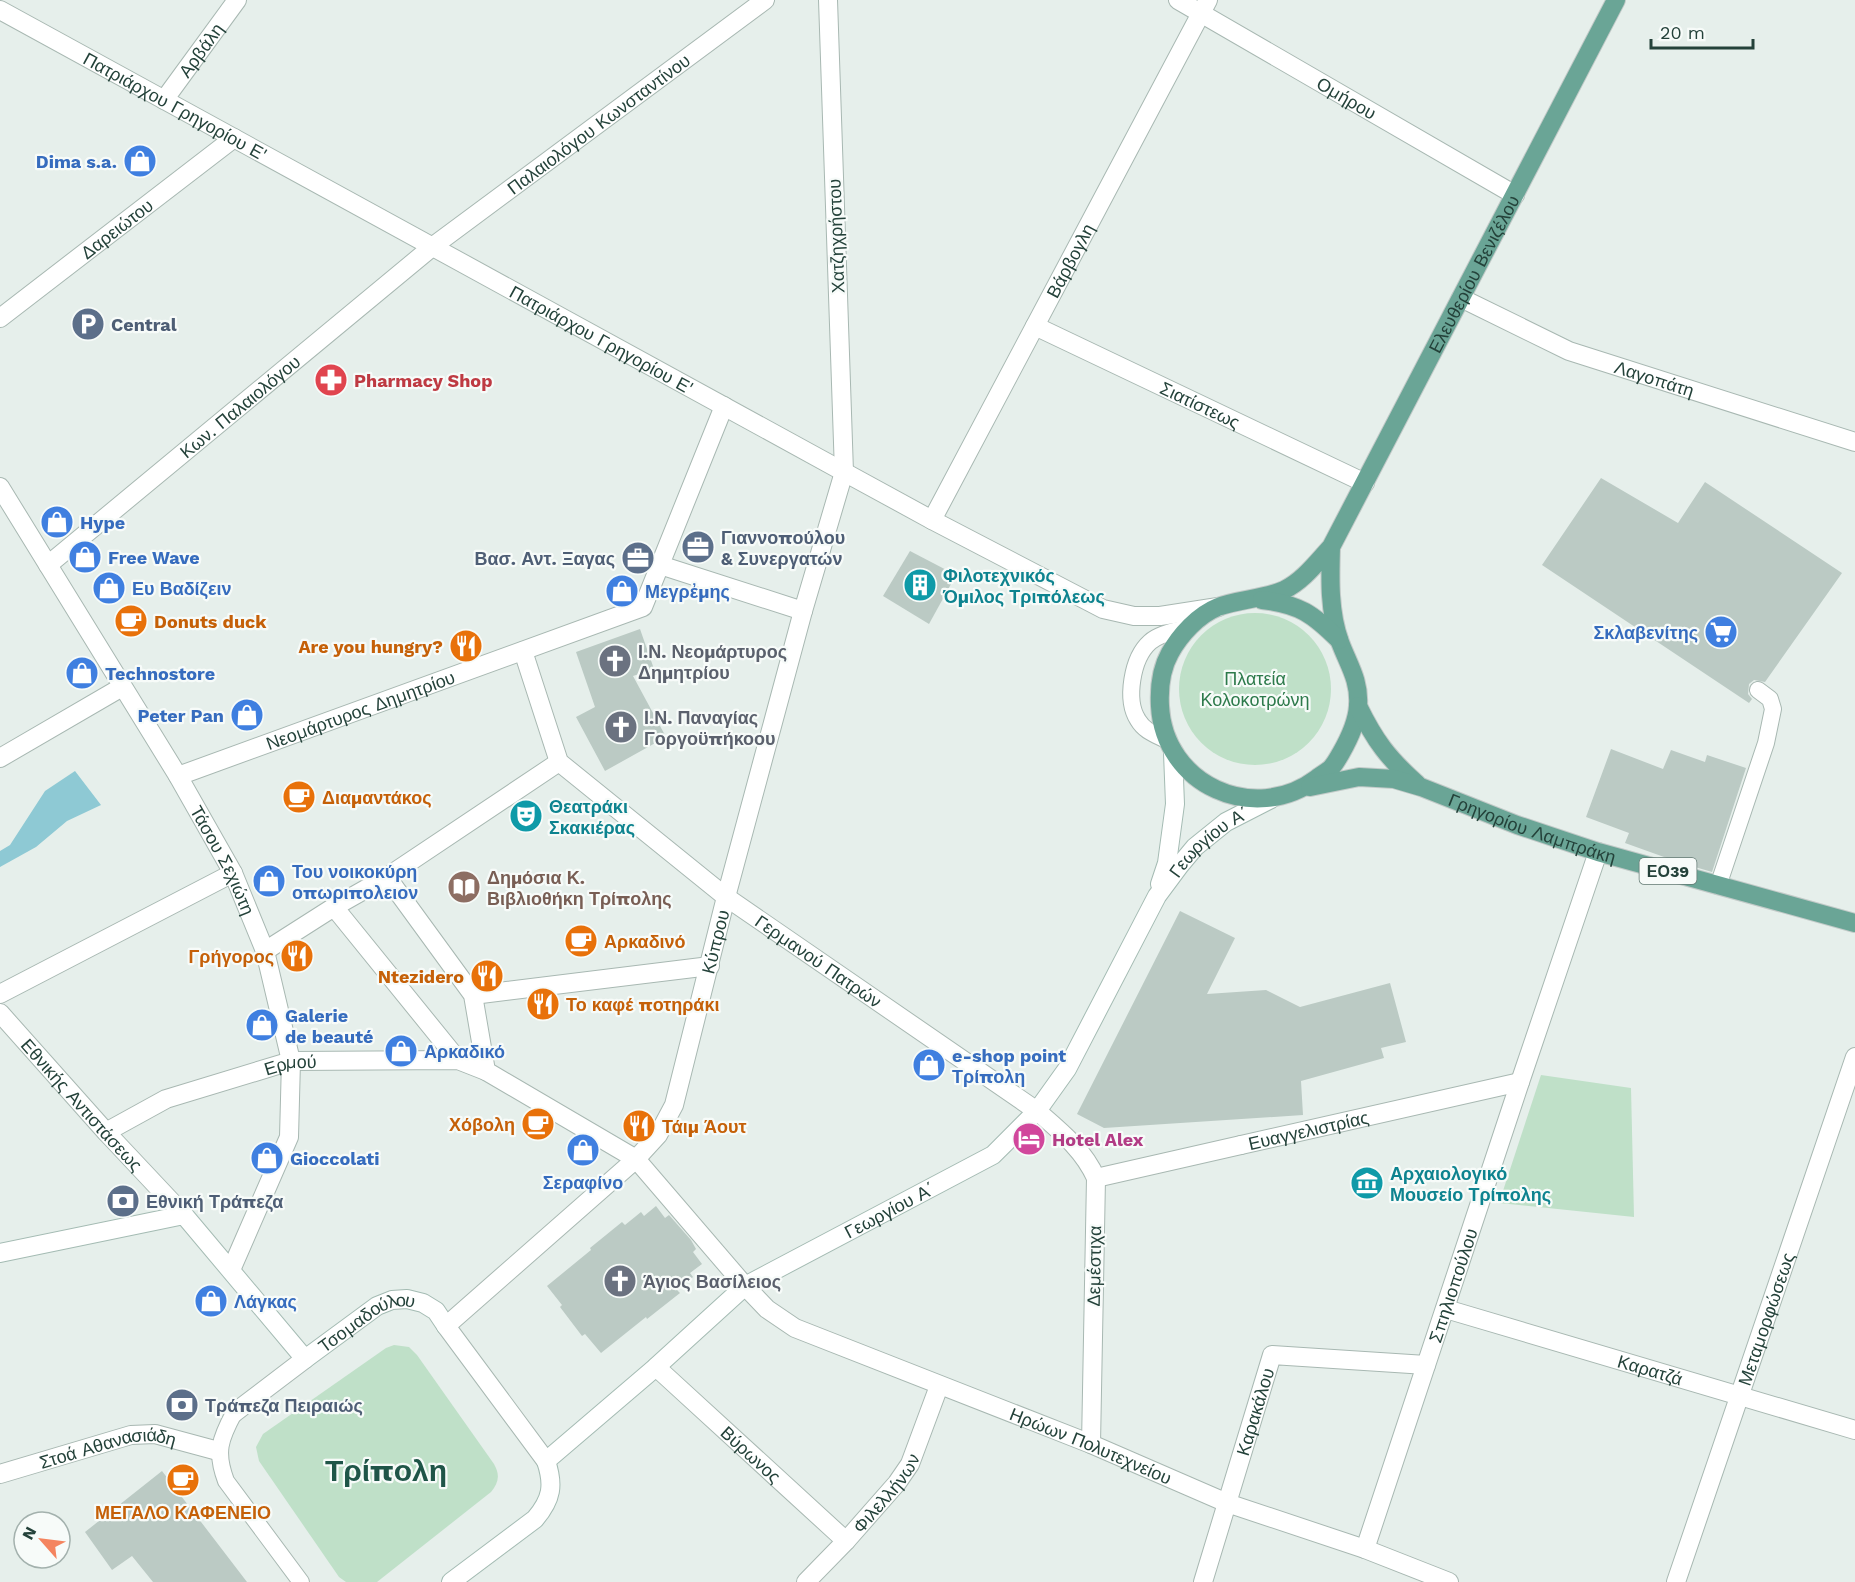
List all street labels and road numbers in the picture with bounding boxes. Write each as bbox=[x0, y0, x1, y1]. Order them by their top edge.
street label: Αρβάλη bbox=[174, 19, 227, 81]
street label: Πατριάρχου Γρηγορίου Ε' bbox=[80, 47, 271, 165]
street label: Παλαιολόγου Κωνσταντίνου bbox=[503, 49, 694, 198]
street label: Ομήρου bbox=[1313, 72, 1380, 123]
street label: Χατζηχρήστου bbox=[824, 178, 848, 294]
street label: Ελευθερίου Βενιζέλου bbox=[1424, 191, 1523, 356]
street label: Δαρειώτου bbox=[76, 194, 157, 263]
street label: Βάρβογλη bbox=[1042, 220, 1098, 301]
street label: Πατριάρχου Γρηγορίου Ε' bbox=[506, 281, 697, 398]
street label: Κων. Παλαιολόγου bbox=[175, 350, 304, 462]
street label: Λαγοπάτη bbox=[1612, 356, 1697, 401]
street label: Σιατίστεως bbox=[1157, 377, 1244, 433]
street label: Νεομάρτυρος Δημητρίου bbox=[263, 666, 458, 754]
street label: Γρηγορίου Λαμπράκη bbox=[1446, 789, 1618, 867]
street label: Τάσου Σεχιώτη bbox=[186, 802, 259, 918]
street label: Γεωργίου Α΄ bbox=[1164, 802, 1252, 881]
road number: ΕΟ39 bbox=[1640, 858, 1696, 884]
street label: Κύπρου bbox=[697, 907, 733, 976]
street label: Γερμανού Πατρών bbox=[752, 910, 886, 1012]
street label: Εθνικής Αντιστάσεως bbox=[17, 1034, 147, 1175]
street label: Ερμού bbox=[261, 1050, 317, 1079]
street label: Ευαγγελιστρίας bbox=[1246, 1106, 1371, 1154]
street label: Γεωργίου Α΄ bbox=[841, 1177, 938, 1242]
street label: Δεμέστιχα bbox=[1083, 1225, 1105, 1307]
street label: Σπηλιοπούλου bbox=[1424, 1225, 1481, 1345]
street label: Μεταμορφώσεως bbox=[1733, 1249, 1798, 1388]
street label: Τσομαδούλου bbox=[314, 1289, 418, 1356]
street label: Καρατζά bbox=[1615, 1350, 1685, 1389]
street label: Καρακάλου bbox=[1232, 1365, 1278, 1458]
street label: Ηρώων Πολυτεχνείου bbox=[1007, 1403, 1175, 1488]
street label: Βύρωνος bbox=[717, 1421, 786, 1487]
street label: Στοά Αθανασιάδη bbox=[37, 1423, 179, 1472]
street label: Φιλελλήνων bbox=[848, 1451, 923, 1537]

